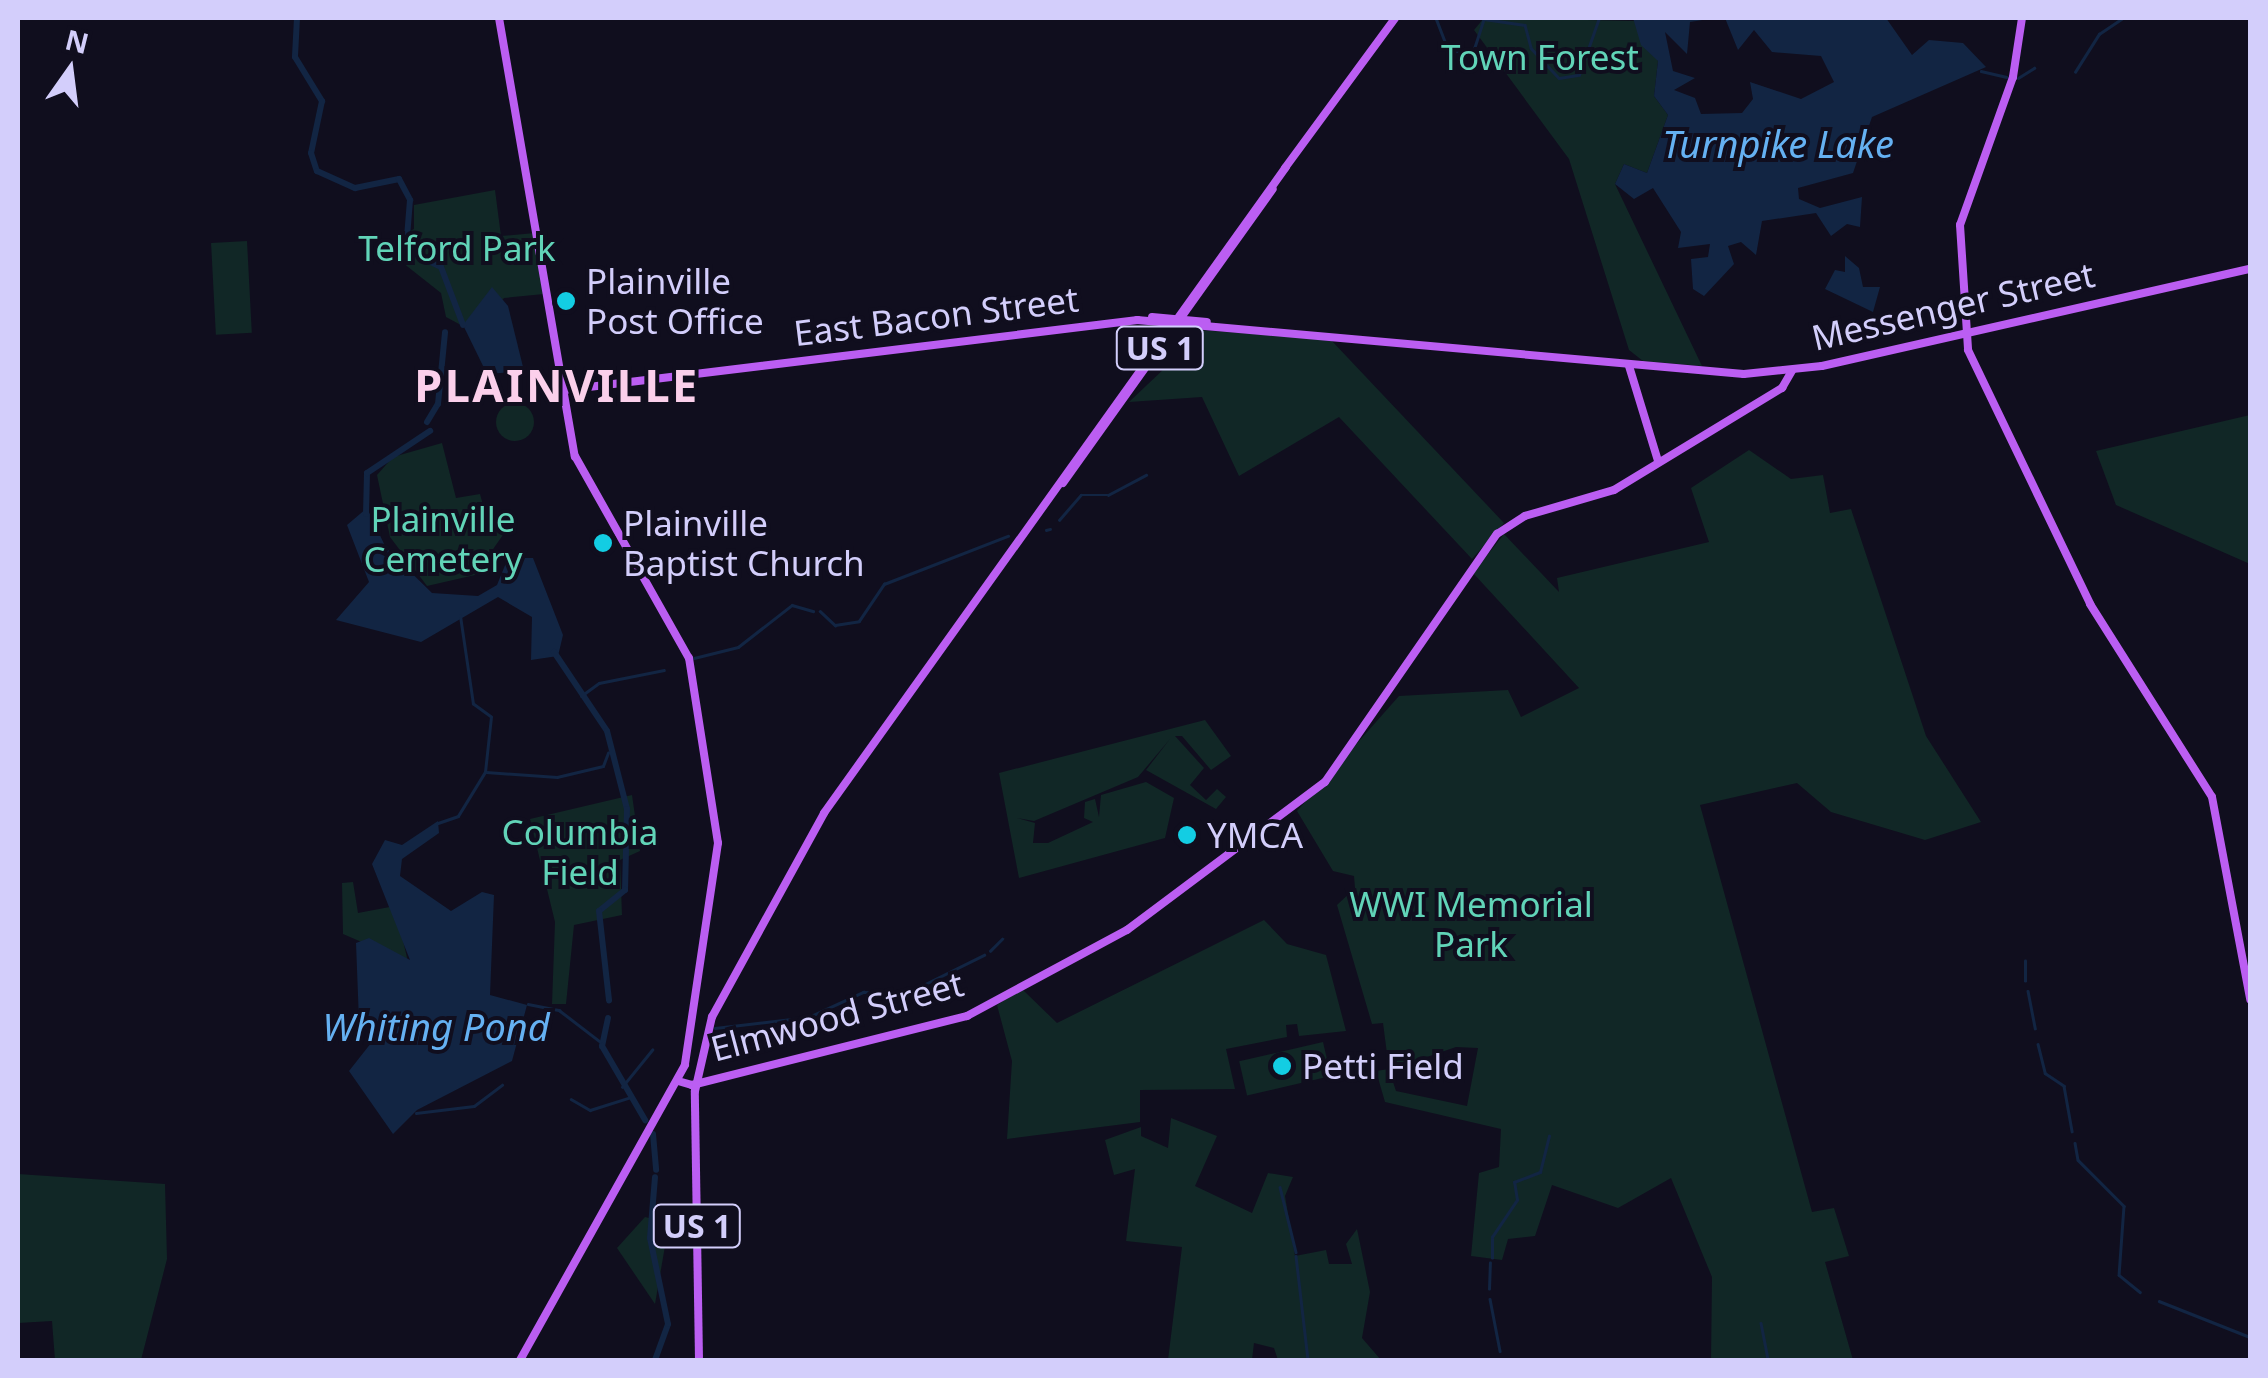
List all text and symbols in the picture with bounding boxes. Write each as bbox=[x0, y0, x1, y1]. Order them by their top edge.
north arrow bbox=[20, 20, 120, 120]
text: N bbox=[62, 20, 93, 62]
park label: Town Forest bbox=[1441, 36, 1639, 78]
water label: Turnpike Lake bbox=[1662, 121, 1894, 167]
park label: Telford Park bbox=[358, 227, 556, 269]
street label: Messenger Street bbox=[1808, 253, 2098, 359]
place label: Plainville Post Office bbox=[586, 260, 764, 342]
street label: East Bacon Street bbox=[791, 278, 1081, 354]
marker: Plainville Post Office bbox=[555, 290, 577, 312]
road number: US 1 bbox=[1115, 321, 1205, 375]
district label: PLAINVILLE bbox=[414, 358, 700, 412]
park label: Plainville Cemetery bbox=[363, 498, 523, 580]
place label: Plainville Baptist Church bbox=[623, 502, 865, 584]
marker: Plainville Baptist Church bbox=[592, 532, 614, 554]
park label: Columbia Field bbox=[502, 811, 658, 893]
place label: YMCA bbox=[1207, 814, 1303, 856]
marker: YMCA bbox=[1176, 824, 1198, 846]
park label: WWI Memorial Park bbox=[1349, 883, 1593, 965]
street label: Elmwood Street bbox=[706, 962, 968, 1070]
water label: Whiting Pond bbox=[322, 1004, 550, 1050]
place label: Petti Field bbox=[1302, 1045, 1464, 1087]
marker: Petti Field bbox=[1271, 1055, 1293, 1077]
road number: US 1 bbox=[652, 1199, 742, 1253]

